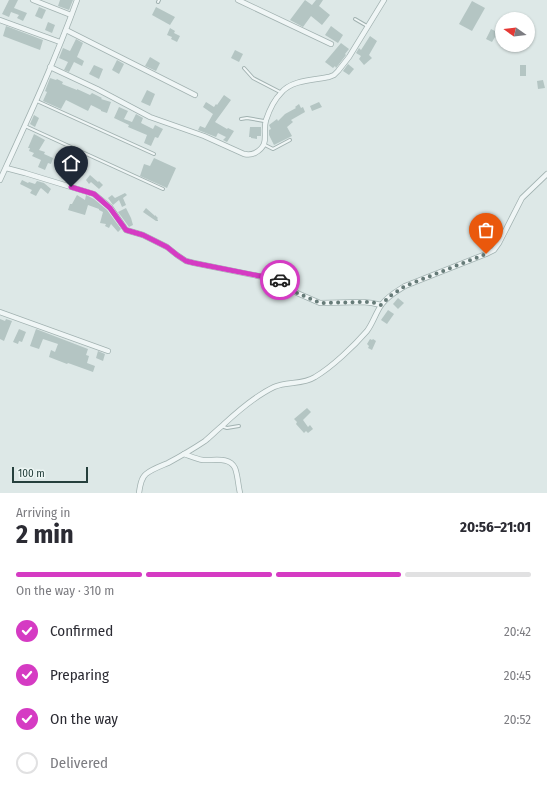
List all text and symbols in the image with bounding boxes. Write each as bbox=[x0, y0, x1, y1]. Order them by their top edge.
north arrow bbox=[495, 12, 535, 52]
map controls bbox=[495, 12, 535, 52]
pin bbox=[54, 146, 88, 187]
icon: home bbox=[60, 152, 82, 174]
pin bbox=[469, 213, 503, 254]
icon: bag bbox=[475, 219, 497, 241]
courier bbox=[260, 260, 300, 300]
icon: car bbox=[269, 269, 291, 291]
scale bar bbox=[12, 465, 88, 484]
text: 100 m bbox=[18, 467, 45, 480]
text: Arriving in bbox=[16, 505, 70, 520]
text: 20:56–21:01 bbox=[460, 518, 531, 536]
text: 2 min bbox=[16, 519, 74, 550]
text: On the way · 310 m bbox=[16, 583, 114, 598]
icon: check bbox=[16, 620, 38, 642]
text: Confirmed bbox=[50, 622, 113, 640]
text: 20:42 bbox=[504, 624, 531, 639]
icon: check bbox=[16, 664, 38, 686]
text: Preparing bbox=[50, 666, 109, 684]
text: 20:45 bbox=[504, 668, 531, 683]
icon: check bbox=[16, 708, 38, 730]
text: On the way bbox=[50, 710, 118, 728]
text: 20:52 bbox=[504, 712, 531, 727]
text: Delivered bbox=[50, 754, 108, 772]

